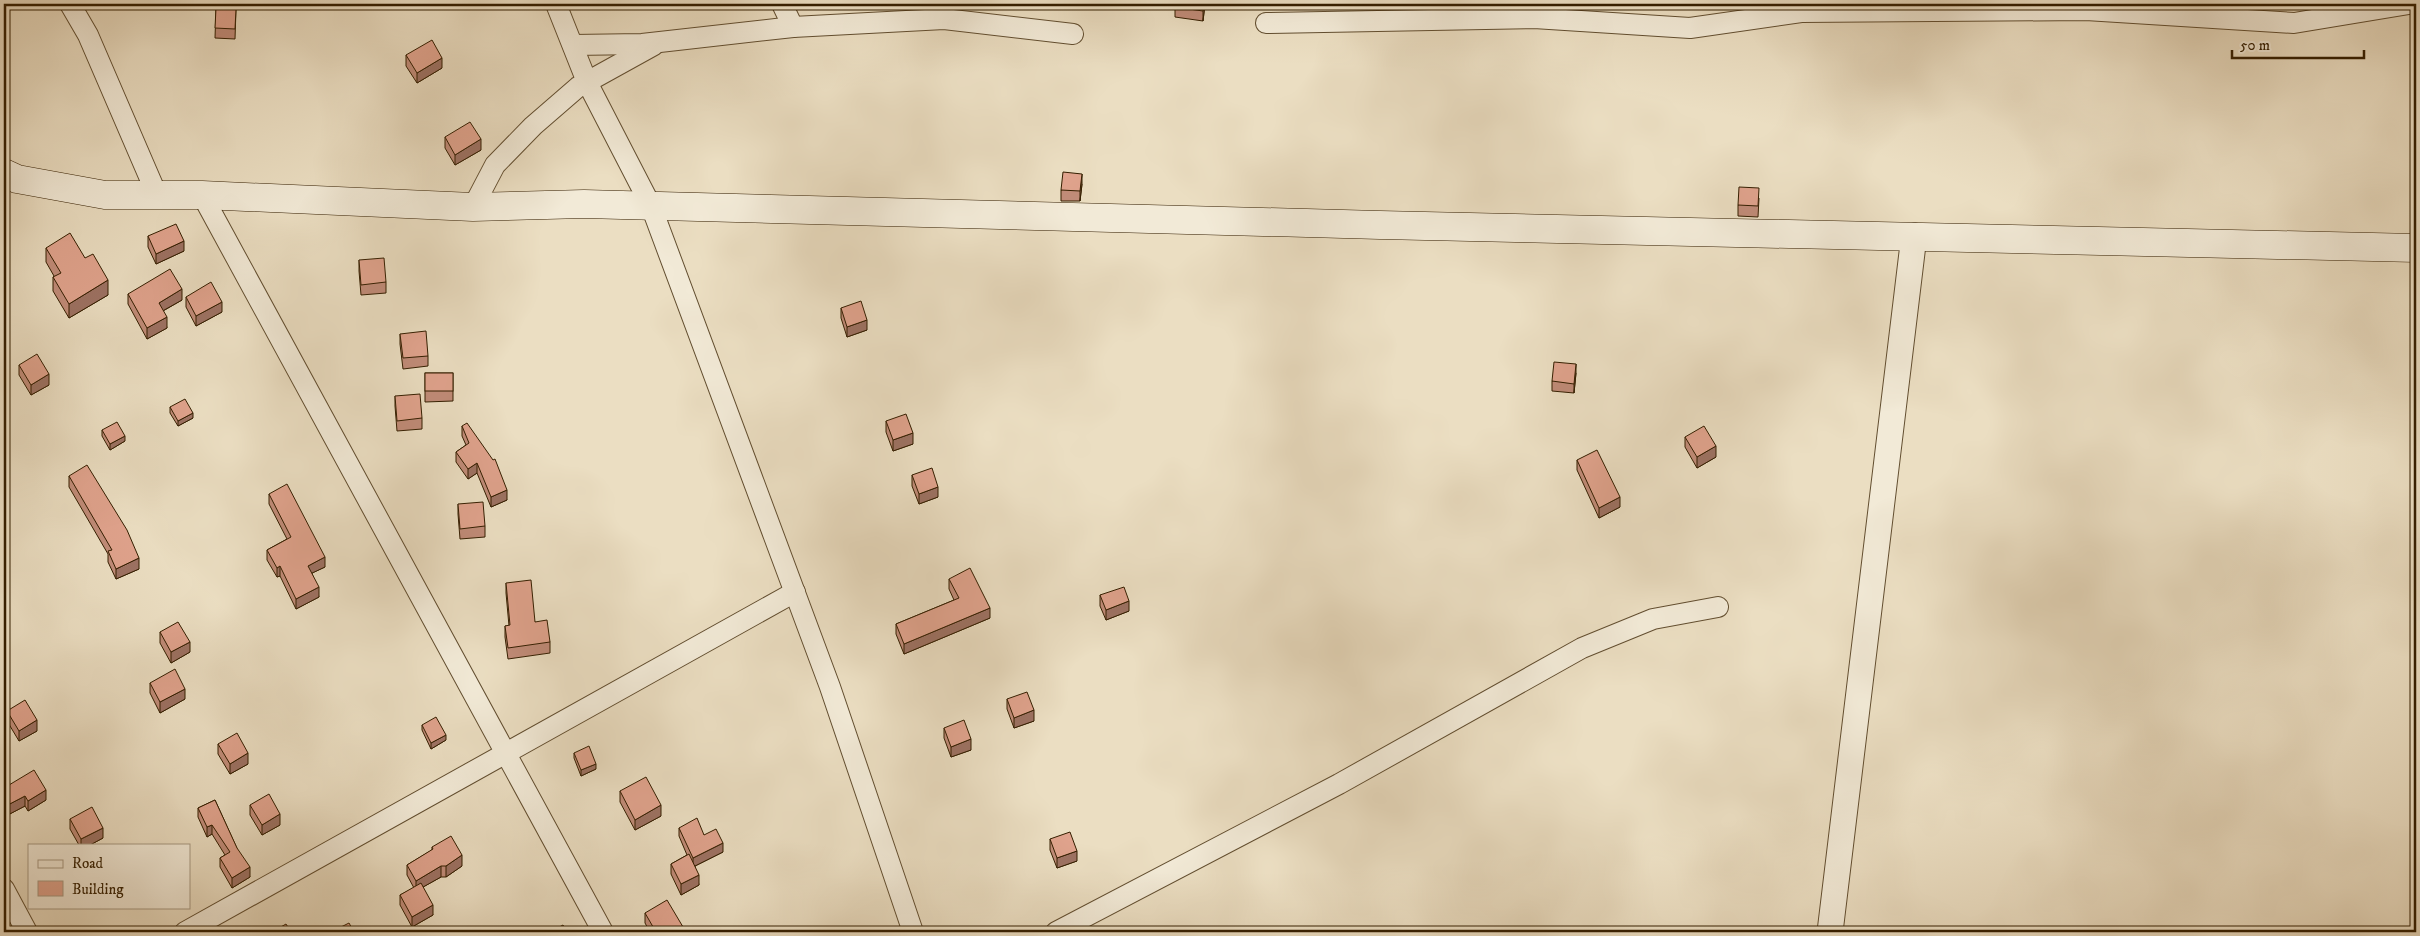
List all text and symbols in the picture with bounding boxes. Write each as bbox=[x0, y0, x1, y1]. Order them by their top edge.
scale bar bbox=[2232, 28, 2365, 60]
text: 50 m bbox=[2240, 36, 2270, 55]
legend bbox=[28, 844, 190, 908]
text: Road bbox=[72, 854, 104, 873]
text: Building bbox=[72, 880, 124, 899]

